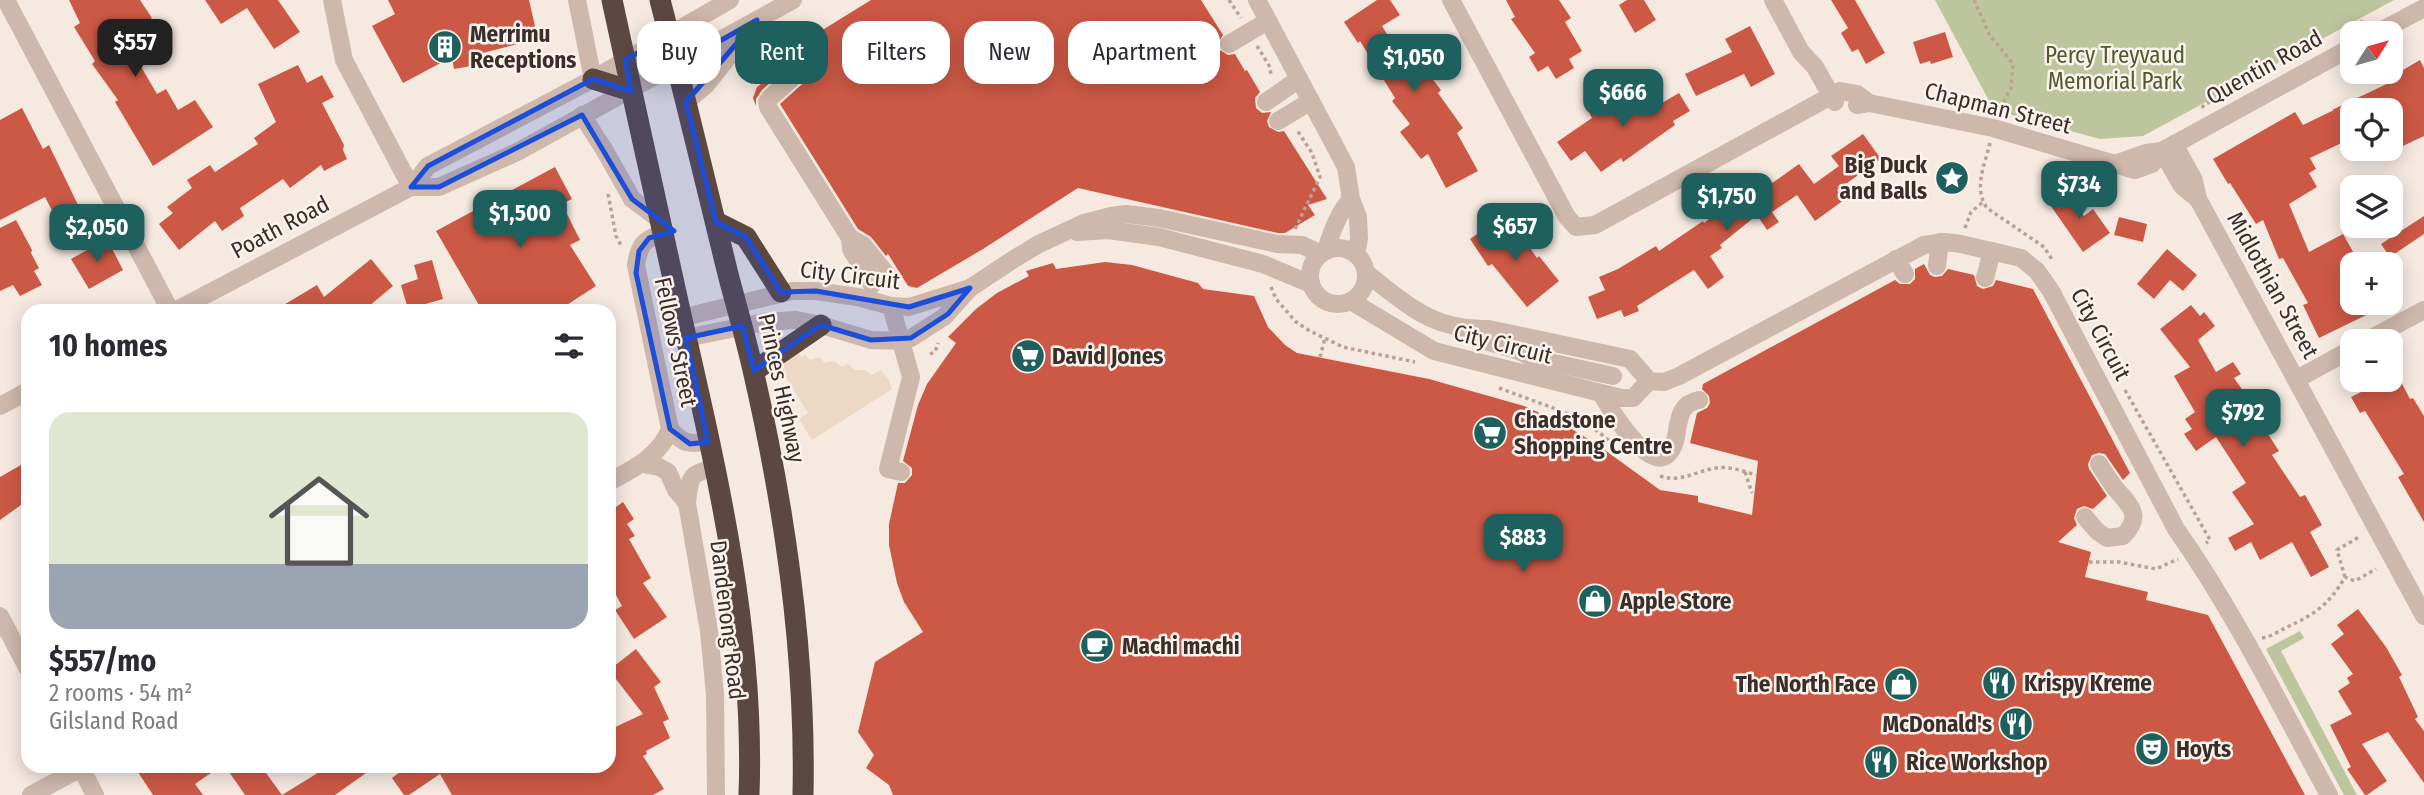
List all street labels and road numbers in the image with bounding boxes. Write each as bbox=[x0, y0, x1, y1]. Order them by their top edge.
street label: Quentin Road bbox=[2201, 24, 2327, 110]
street label: Chapman Street bbox=[1922, 76, 2075, 140]
street label: Poath Road bbox=[226, 189, 334, 265]
street label: Midlothian Street bbox=[2221, 207, 2325, 364]
street label: City Circuit bbox=[798, 255, 902, 295]
street label: Fellows Street bbox=[649, 275, 703, 410]
street label: City Circuit bbox=[2065, 283, 2137, 385]
street label: Princes Highway bbox=[752, 311, 812, 466]
street label: City Circuit bbox=[1451, 318, 1556, 370]
street label: Dandenong Road bbox=[704, 539, 752, 701]

